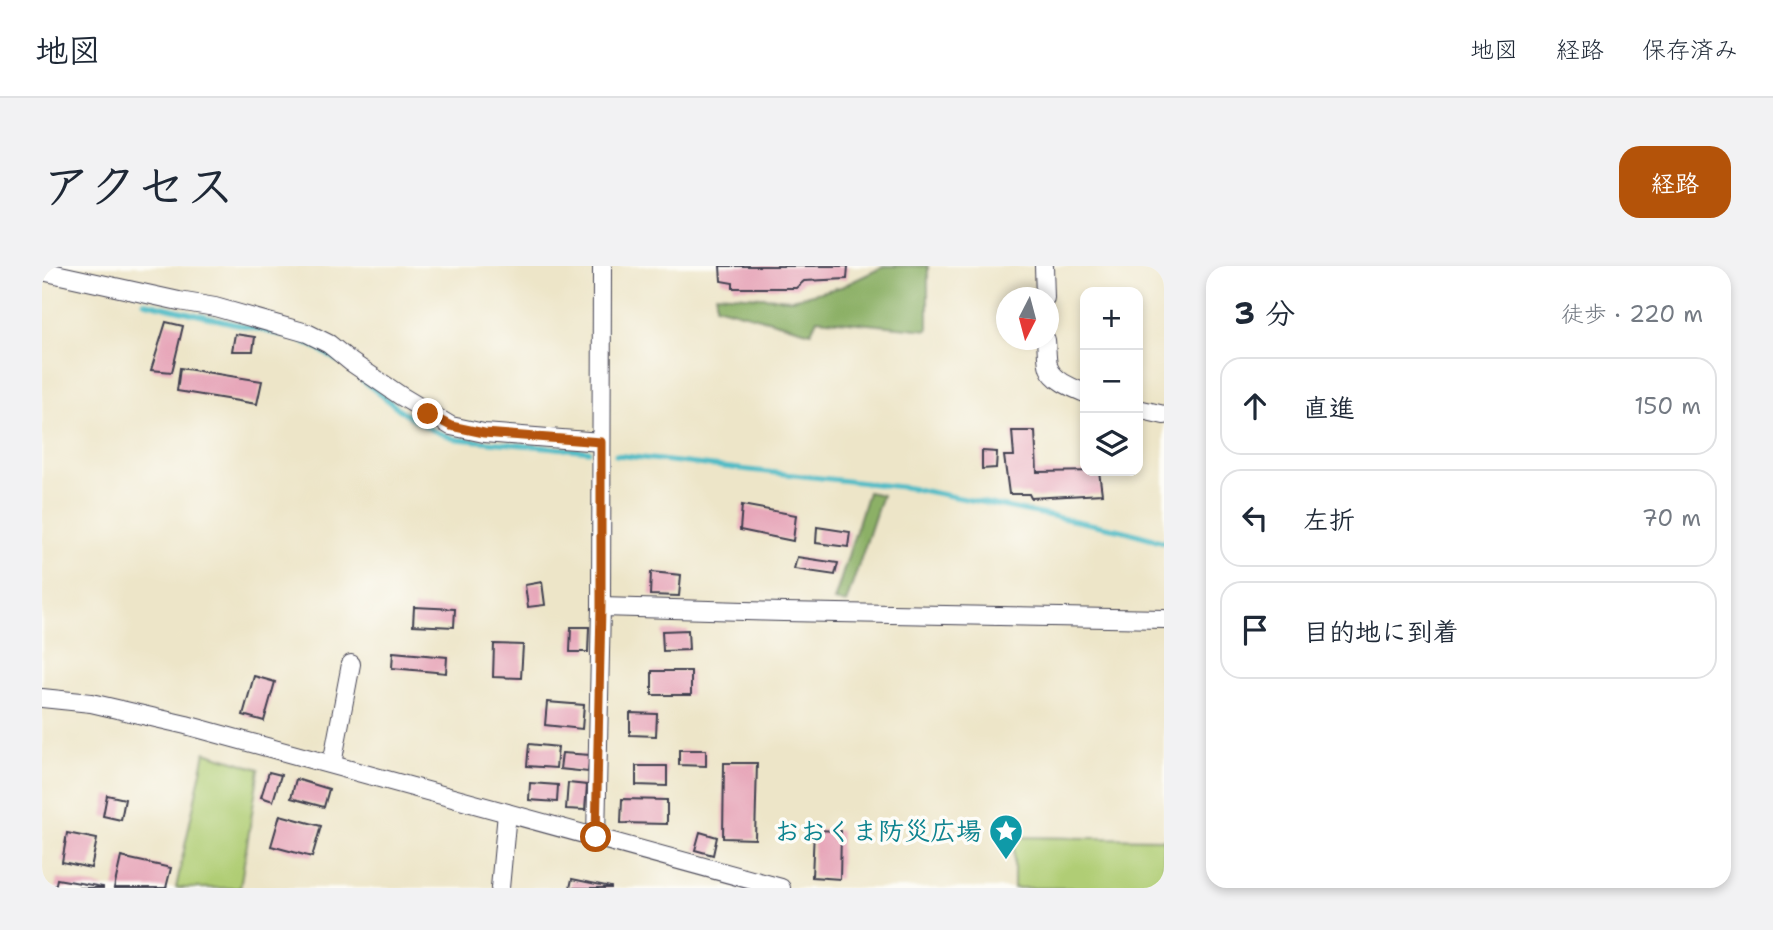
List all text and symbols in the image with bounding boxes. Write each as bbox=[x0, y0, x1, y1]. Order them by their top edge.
text: 地図 bbox=[35, 28, 101, 73]
text: 地図 bbox=[1470, 34, 1518, 66]
text: 経路 bbox=[1556, 34, 1604, 66]
text: 保存済み bbox=[1642, 34, 1738, 66]
button: 経路 bbox=[1619, 146, 1731, 218]
text: アクセス bbox=[42, 153, 235, 219]
north arrow bbox=[996, 287, 1059, 350]
map controls bbox=[1080, 287, 1143, 476]
button: + bbox=[1080, 287, 1143, 350]
text: 3 分 bbox=[1234, 293, 1295, 334]
text: 徒歩 · 220 m bbox=[1561, 299, 1703, 329]
button: − bbox=[1080, 350, 1143, 413]
icon: ahead bbox=[1236, 387, 1274, 425]
text: 直進 bbox=[1303, 390, 1355, 425]
text: 150 m bbox=[1634, 391, 1701, 421]
route end bbox=[412, 398, 443, 429]
button: layers bbox=[1080, 413, 1143, 476]
icon: left bbox=[1236, 499, 1274, 537]
text: 左折 bbox=[1303, 502, 1355, 537]
text: 70 m bbox=[1642, 503, 1701, 533]
icon: arrive bbox=[1236, 611, 1274, 649]
text: 目的地に到着 bbox=[1303, 614, 1459, 649]
place icon: おおくま防災広場 bbox=[987, 812, 1025, 861]
place label: おおくま防災広場 bbox=[774, 813, 982, 848]
route start bbox=[580, 821, 611, 852]

